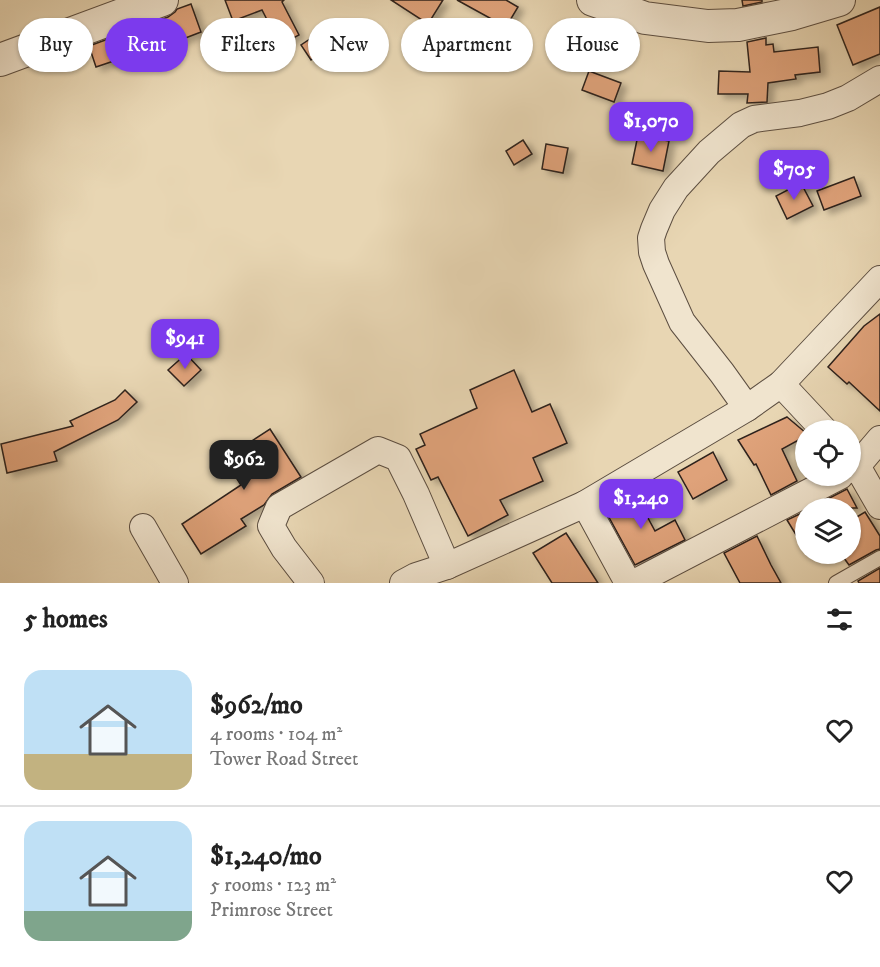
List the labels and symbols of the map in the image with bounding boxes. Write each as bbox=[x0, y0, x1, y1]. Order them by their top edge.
pin: $1,070 bbox=[602, 102, 700, 153]
pin: $705 bbox=[758, 150, 830, 201]
pin: $941 bbox=[149, 319, 221, 370]
pin: $962 bbox=[208, 440, 280, 491]
pin: $1,240 bbox=[592, 479, 690, 530]

